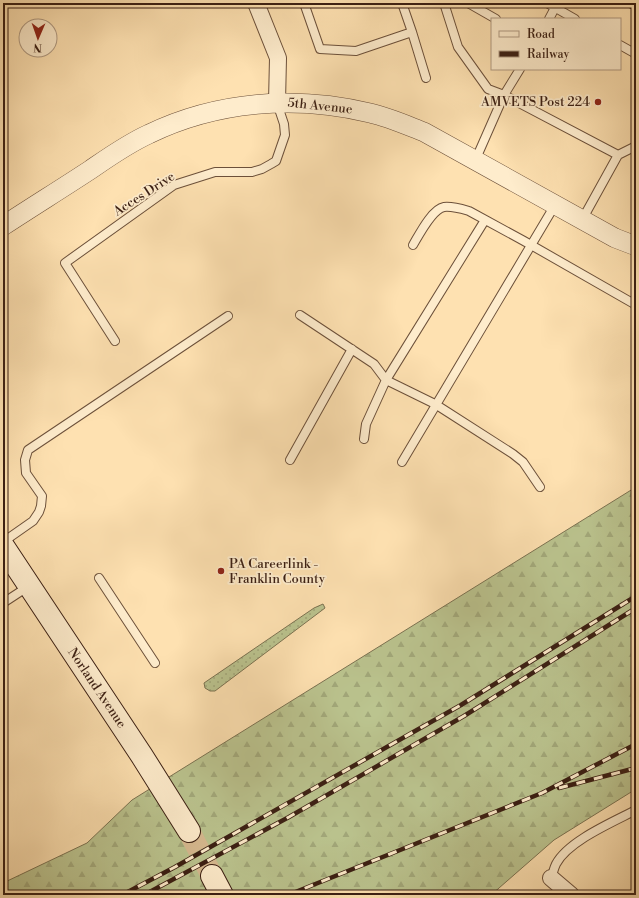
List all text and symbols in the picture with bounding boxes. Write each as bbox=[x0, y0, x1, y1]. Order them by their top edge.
north arrow bbox=[18, 18, 58, 58]
legend bbox=[491, 18, 621, 70]
text: Road bbox=[527, 27, 555, 42]
text: N bbox=[33, 40, 42, 54]
text: Railway bbox=[527, 47, 569, 62]
place label: AMVETS Post 224 bbox=[480, 94, 590, 110]
street label: 5th Avenue bbox=[287, 95, 354, 117]
marker: AMVETS Post 224 bbox=[593, 97, 603, 107]
street label: Acces Drive bbox=[110, 168, 178, 220]
place label: PA Careerlink - Franklin County bbox=[229, 556, 326, 587]
marker: PA Careerlink - Franklin County bbox=[216, 566, 226, 576]
street label: Norland Avenue bbox=[64, 645, 130, 732]

